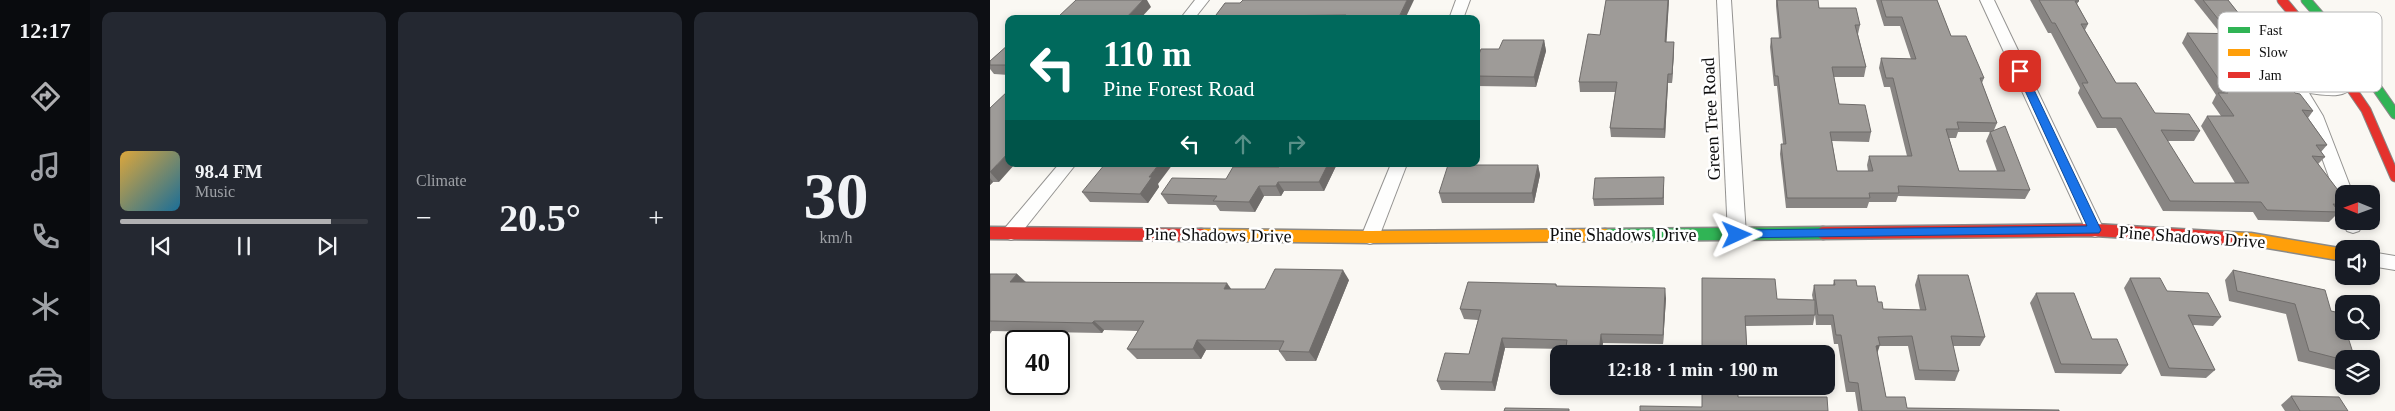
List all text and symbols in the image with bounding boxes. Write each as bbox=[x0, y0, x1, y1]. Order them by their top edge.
legend bbox=[2218, 12, 2382, 92]
text: 12:17 bbox=[19, 18, 71, 43]
text: Fast bbox=[2259, 23, 2282, 38]
icon: left bbox=[1020, 35, 1085, 100]
text: 110 m bbox=[1103, 35, 1191, 74]
text: Slow bbox=[2259, 45, 2289, 60]
pin bbox=[1999, 50, 2041, 92]
street label: Green Tree Road bbox=[1698, 57, 1724, 181]
icon: arrive bbox=[2006, 57, 2034, 85]
text: Jam bbox=[2259, 68, 2282, 83]
text: Pine Forest Road bbox=[1103, 76, 1255, 101]
icon: directions bbox=[28, 79, 63, 114]
icon: left bbox=[1176, 130, 1204, 158]
icon: ahead bbox=[1229, 130, 1257, 158]
icon: right bbox=[1282, 130, 1310, 158]
icon: music bbox=[28, 149, 63, 184]
text: 30 bbox=[804, 160, 869, 232]
text: 98.4 FM bbox=[195, 161, 263, 182]
text: Climate bbox=[416, 172, 467, 189]
text: Music bbox=[195, 183, 235, 200]
north arrow bbox=[2335, 185, 2380, 230]
map controls bbox=[2335, 185, 2380, 395]
text: 20.5° bbox=[499, 197, 581, 239]
text: − bbox=[416, 202, 432, 233]
text: + bbox=[648, 202, 664, 233]
position arrow bbox=[1710, 208, 1762, 260]
icon: phone bbox=[28, 219, 63, 254]
street label: Pine Shadows Drive bbox=[2118, 222, 2266, 252]
street label: Pine Shadows Drive bbox=[1144, 224, 1292, 246]
street label: Pine Shadows Drive bbox=[1550, 225, 1697, 245]
text: km/h bbox=[820, 229, 852, 246]
icon: previous bbox=[147, 232, 175, 260]
icon: pause bbox=[230, 232, 258, 260]
icon: next bbox=[313, 232, 341, 260]
button: sound bbox=[2335, 240, 2380, 285]
icon: climate bbox=[28, 289, 63, 324]
button: search bbox=[2335, 295, 2380, 340]
speed limit sign: 40 bbox=[1005, 330, 1070, 395]
button: layers bbox=[2335, 350, 2380, 395]
icon: car bbox=[28, 359, 63, 394]
text: 12:18 · 1 min · 190 m bbox=[1607, 359, 1778, 380]

